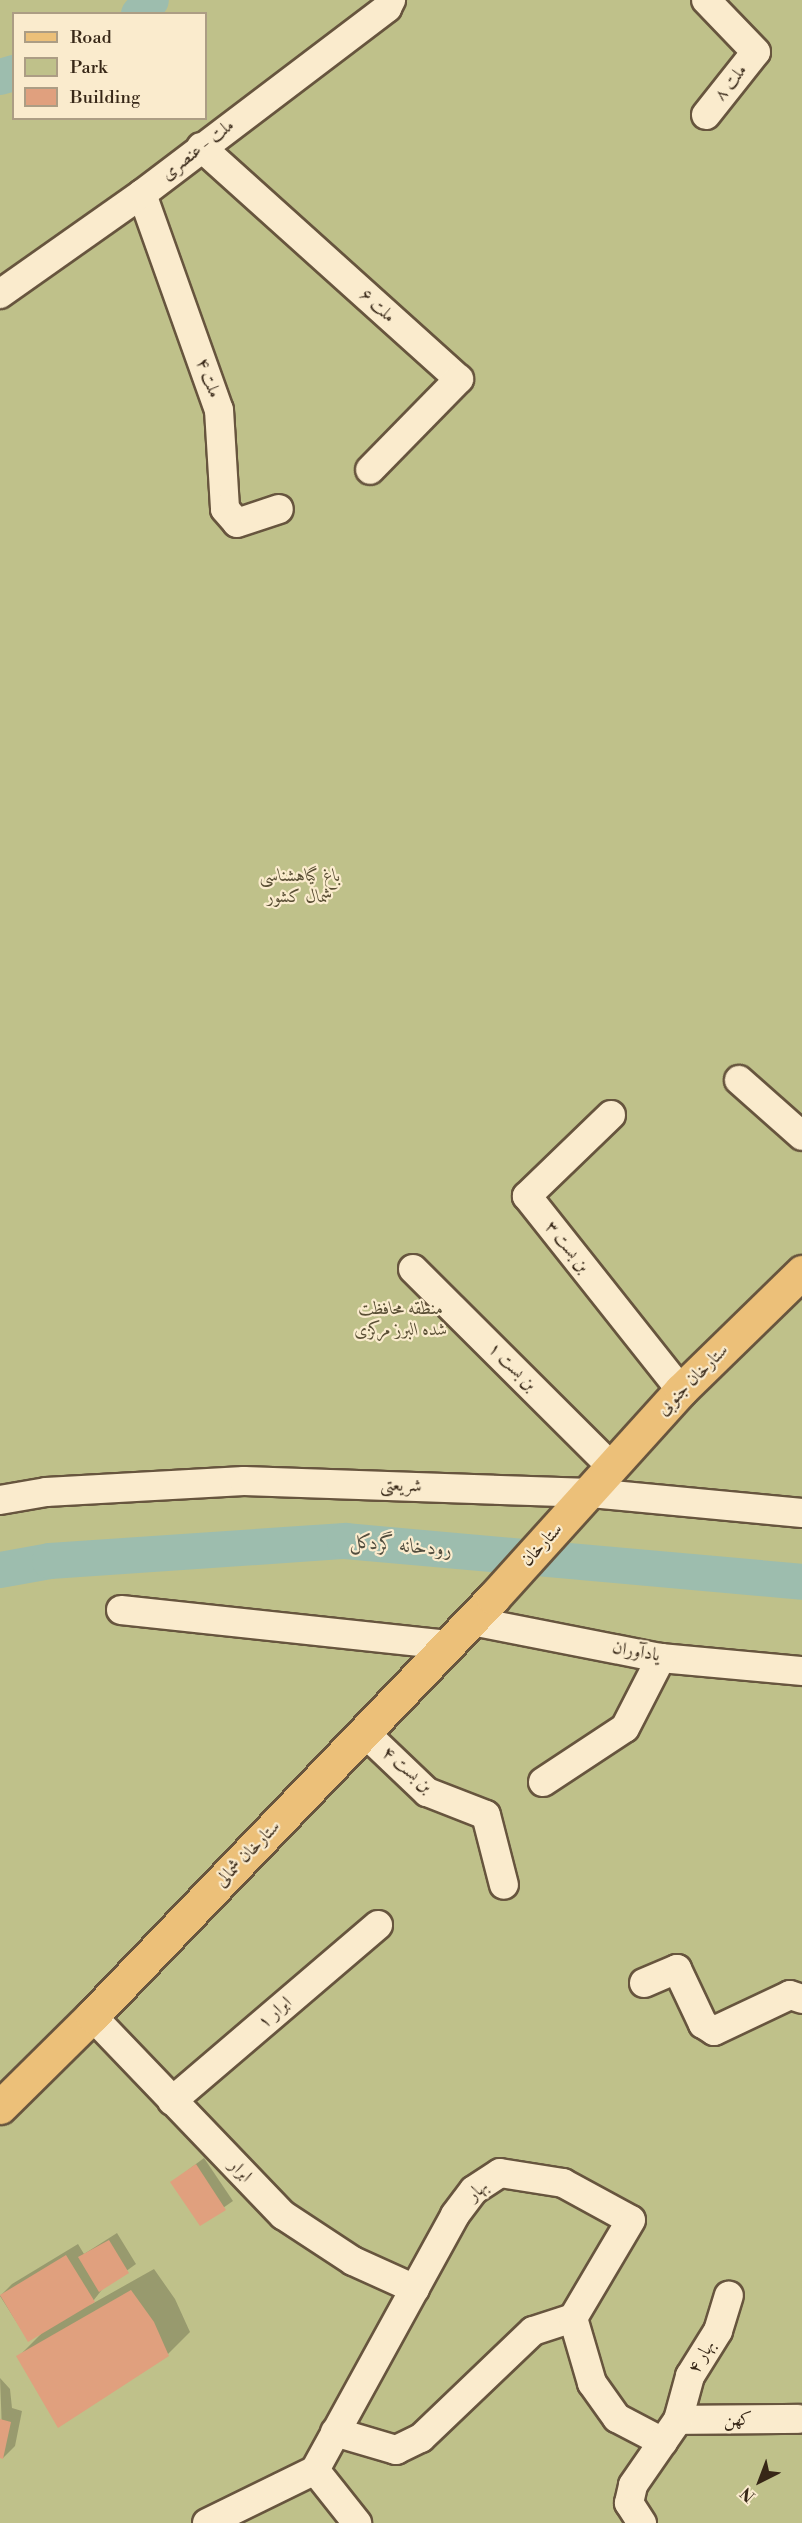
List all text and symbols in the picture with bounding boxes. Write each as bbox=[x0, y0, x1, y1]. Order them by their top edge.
legend bbox=[12, 12, 207, 120]
text: Road bbox=[70, 26, 112, 49]
text: Park bbox=[70, 56, 107, 79]
street label: ملت ۸ bbox=[710, 60, 752, 106]
text: Building bbox=[70, 86, 140, 109]
street label: ملت - عنصری bbox=[157, 115, 239, 185]
street label: ملت ۶ bbox=[355, 284, 399, 328]
street label: ملت ۴ bbox=[191, 355, 225, 401]
park label: باغ گیاهشناسی شمال کشور bbox=[259, 866, 341, 908]
street label: بن بست ۳ bbox=[540, 1217, 594, 1277]
park label: منطقه محافظت شده البرز مرکزی bbox=[354, 1299, 448, 1342]
street label: بن بست ۱ bbox=[483, 1338, 541, 1396]
street label: ستارخان جنوبی bbox=[653, 1340, 733, 1420]
street label: شریعتی bbox=[380, 1474, 422, 1498]
street label: ستارخان bbox=[517, 1519, 567, 1571]
water label: رودخانه گردکل bbox=[349, 1530, 453, 1562]
street label: یادآوران bbox=[610, 1637, 662, 1667]
street label: بن بست ۴ bbox=[377, 1742, 437, 1798]
street label: ستارخان شمالی bbox=[211, 1816, 285, 1892]
street label: ابرار ۱ bbox=[254, 1992, 296, 2034]
street label: ابرار bbox=[224, 2155, 256, 2187]
street label: بهار bbox=[463, 2176, 493, 2206]
street label: بهار ۴ bbox=[684, 2336, 720, 2378]
street label: کهن bbox=[724, 2409, 752, 2431]
north arrow bbox=[730, 2451, 790, 2511]
text: N bbox=[737, 2483, 759, 2506]

